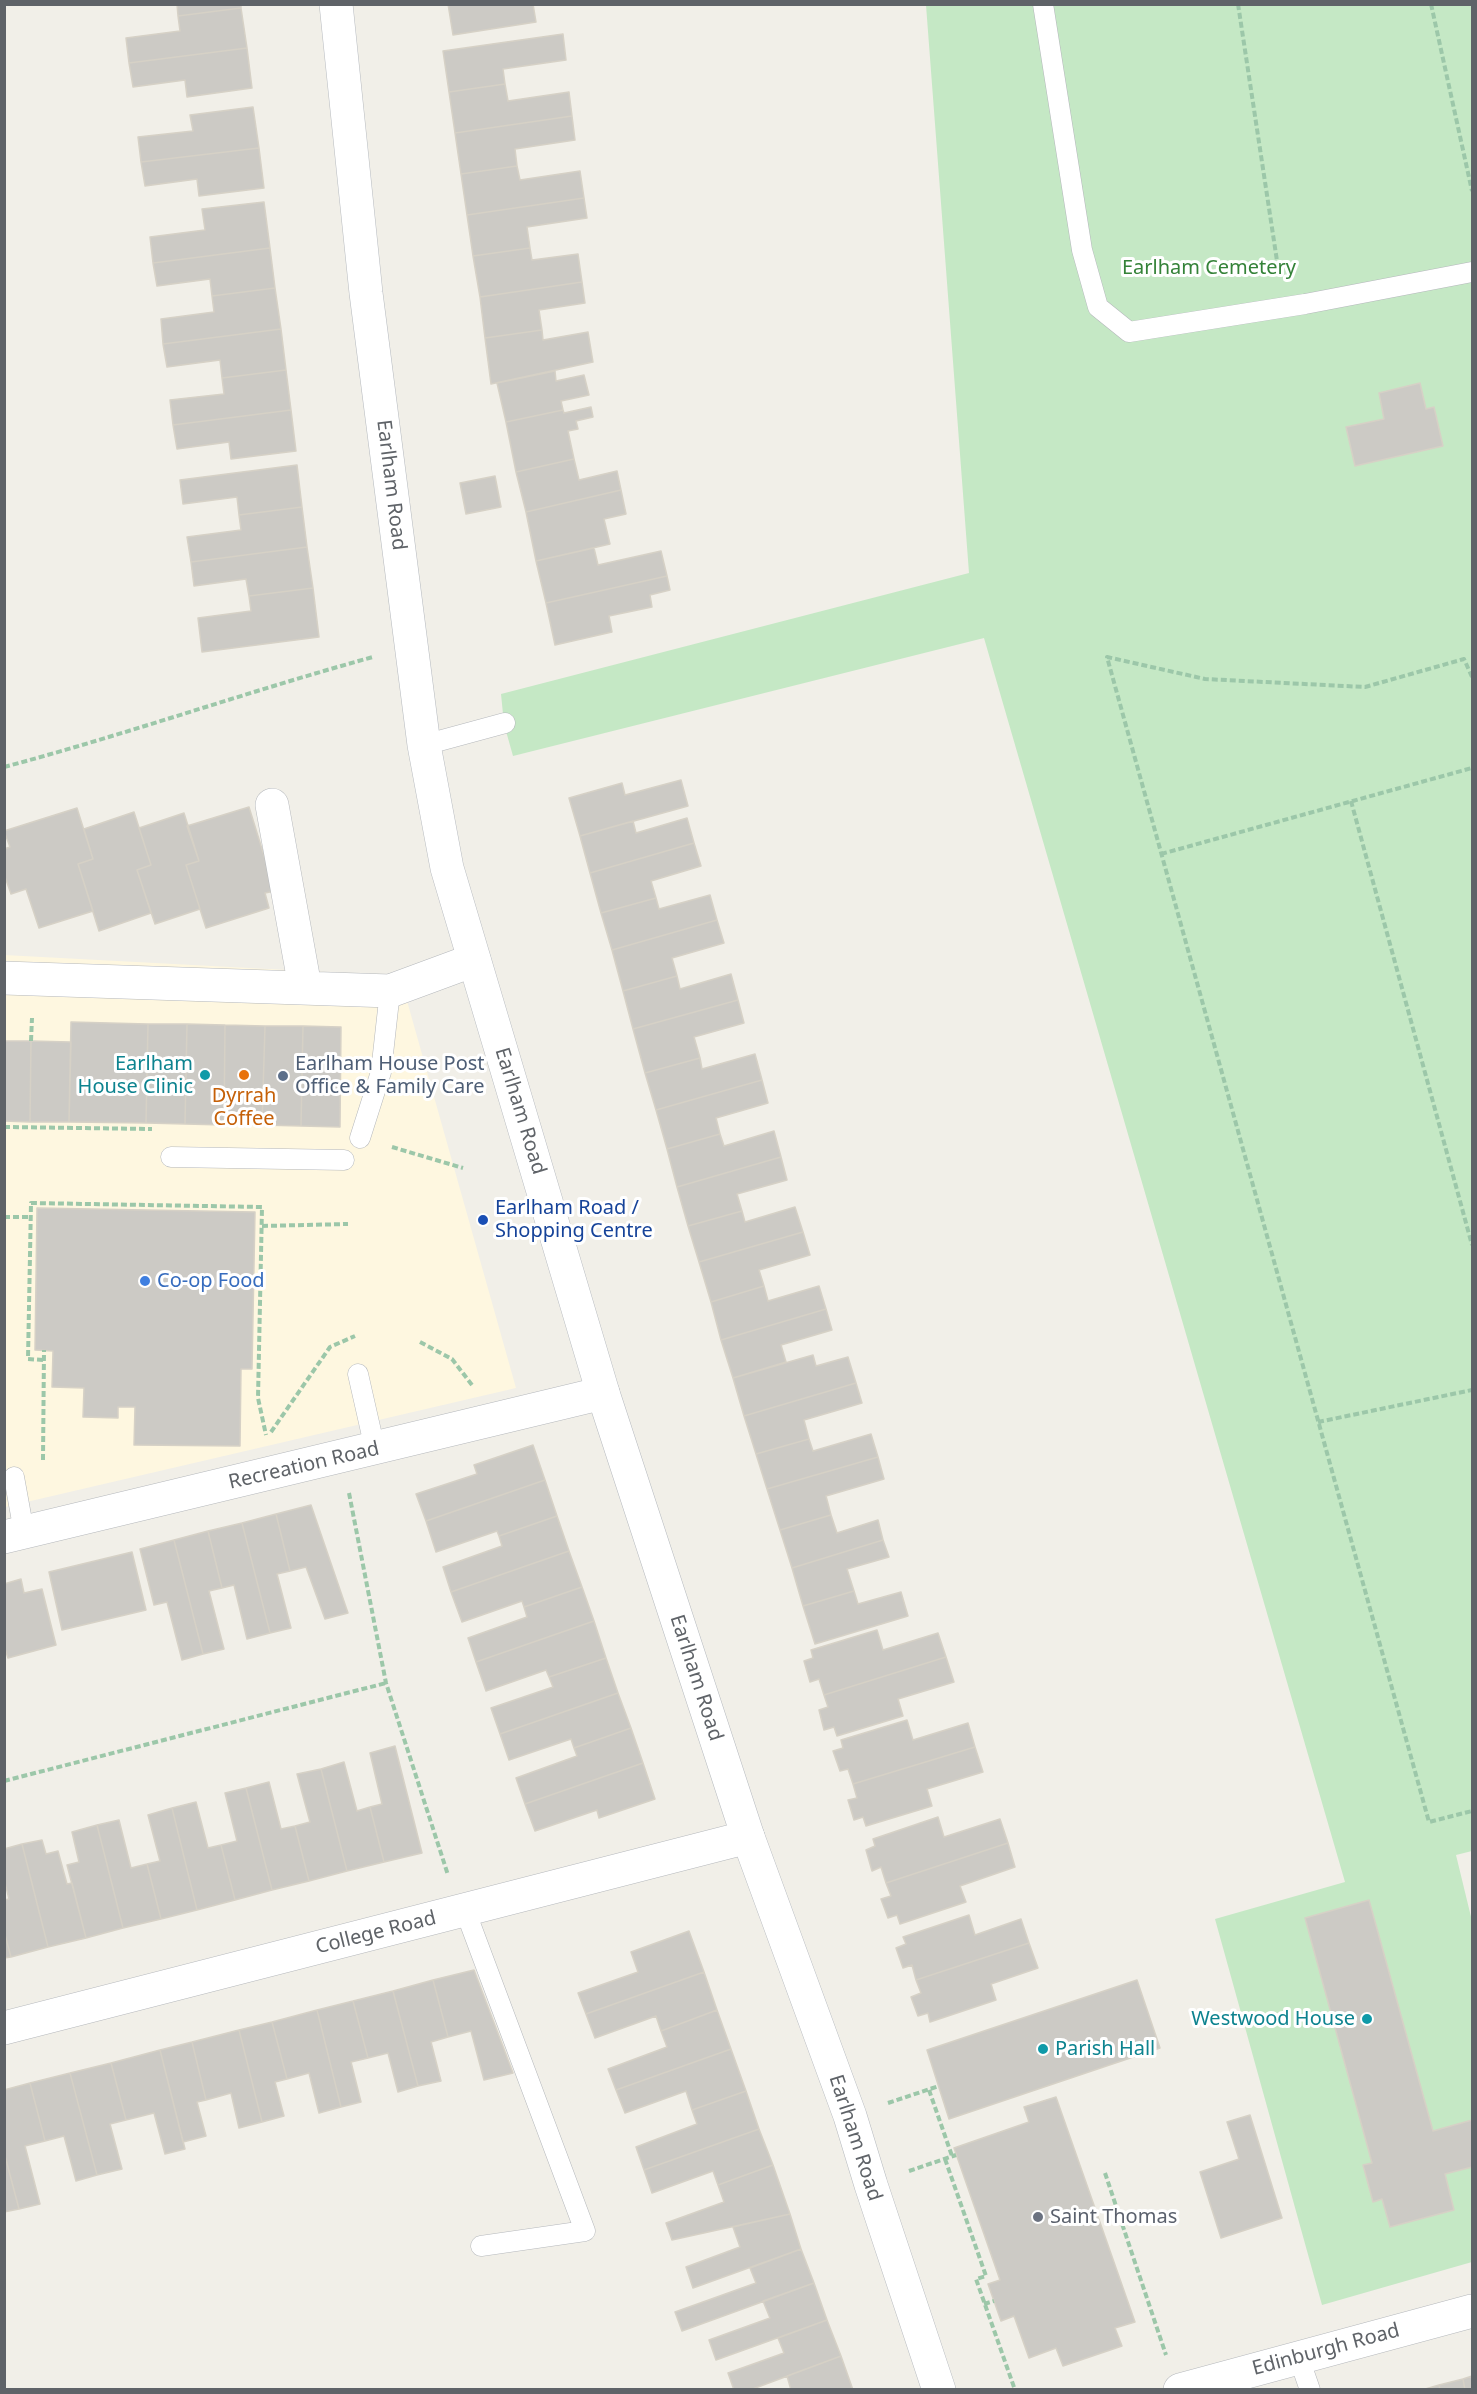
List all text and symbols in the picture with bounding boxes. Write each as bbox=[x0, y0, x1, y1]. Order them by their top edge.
park label: Earlham Cemetery bbox=[1122, 256, 1296, 280]
street label: Earlham Road bbox=[371, 418, 411, 552]
street label: Earlham Road bbox=[489, 1045, 551, 1177]
place label: Earlham House Clinic bbox=[78, 1052, 193, 1099]
place label: Earlham House Post Office & Family Care bbox=[295, 1052, 485, 1099]
marker: Earlham House Clinic bbox=[198, 1068, 212, 1082]
marker: Dyrrah Coffee bbox=[237, 1068, 251, 1082]
marker: Earlham House Post Office & Family Care bbox=[276, 1069, 290, 1083]
place label: Dyrrah Coffee bbox=[212, 1084, 276, 1131]
place label: Earlham Road / Shopping Centre bbox=[495, 1196, 653, 1243]
marker: Earlham Road / Shopping Centre bbox=[476, 1213, 490, 1227]
place label: Co-op Food bbox=[157, 1269, 265, 1293]
marker: Co-op Food bbox=[138, 1274, 152, 1288]
street label: Recreation Road bbox=[226, 1437, 382, 1495]
street label: Earlham Road bbox=[664, 1612, 728, 1744]
street label: College Road bbox=[313, 1906, 439, 1960]
place label: Westwood House bbox=[1191, 2007, 1355, 2031]
marker: Westwood House bbox=[1360, 2012, 1374, 2026]
place label: Parish Hall bbox=[1055, 2037, 1155, 2061]
marker: Parish Hall bbox=[1036, 2042, 1050, 2056]
street label: Earlham Road bbox=[823, 2072, 887, 2204]
place label: Saint Thomas bbox=[1050, 2205, 1177, 2229]
marker: Saint Thomas bbox=[1031, 2210, 1045, 2224]
street label: Edinburgh Road bbox=[1250, 2319, 1402, 2381]

